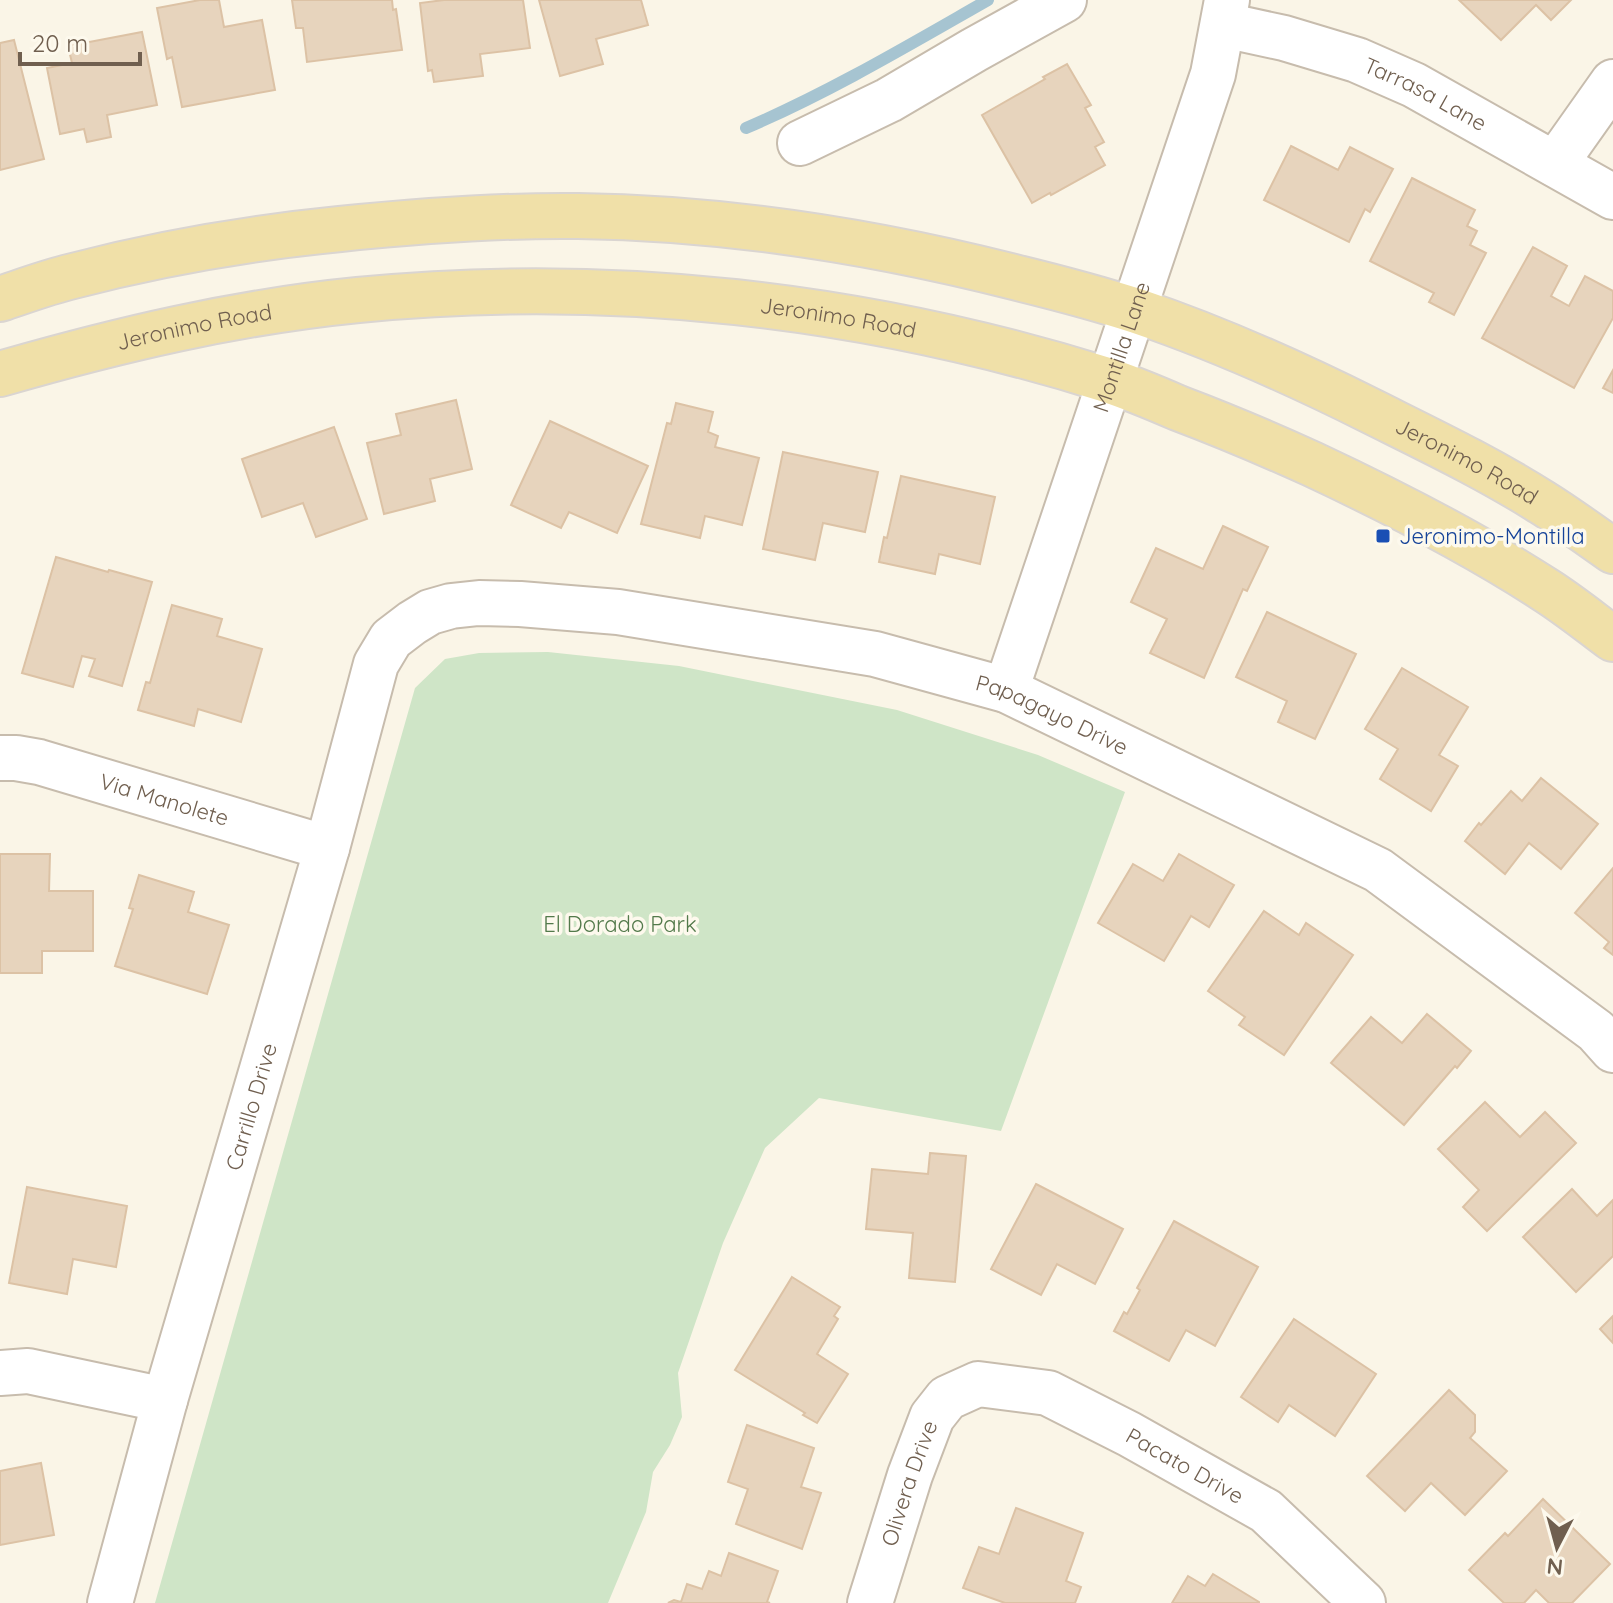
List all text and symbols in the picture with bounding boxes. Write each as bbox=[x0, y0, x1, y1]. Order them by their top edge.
scale bar bbox=[20, 16, 140, 66]
text: 20 m bbox=[32, 28, 88, 58]
street label: Tarrasa Lane bbox=[1360, 51, 1492, 137]
street label: Montilla Lane bbox=[1086, 278, 1156, 416]
street label: Jeronimo Road bbox=[758, 291, 919, 344]
street label: Jeronimo Road bbox=[114, 297, 274, 356]
street label: Jeronimo Road bbox=[1391, 411, 1543, 511]
place label: Jeronimo-Montilla bbox=[1399, 522, 1584, 550]
marker: Jeronimo-Montilla bbox=[1374, 527, 1392, 545]
street label: Papagayo Drive bbox=[973, 668, 1133, 761]
street label: Via Manolete bbox=[96, 767, 232, 832]
park label: El Dorado Park bbox=[543, 910, 697, 938]
street label: Carrillo Drive bbox=[219, 1040, 283, 1174]
street label: Olivera Drive bbox=[875, 1416, 943, 1550]
street label: Pacato Drive bbox=[1121, 1421, 1249, 1510]
north arrow bbox=[1517, 1507, 1597, 1587]
text: N bbox=[1545, 1552, 1564, 1582]

